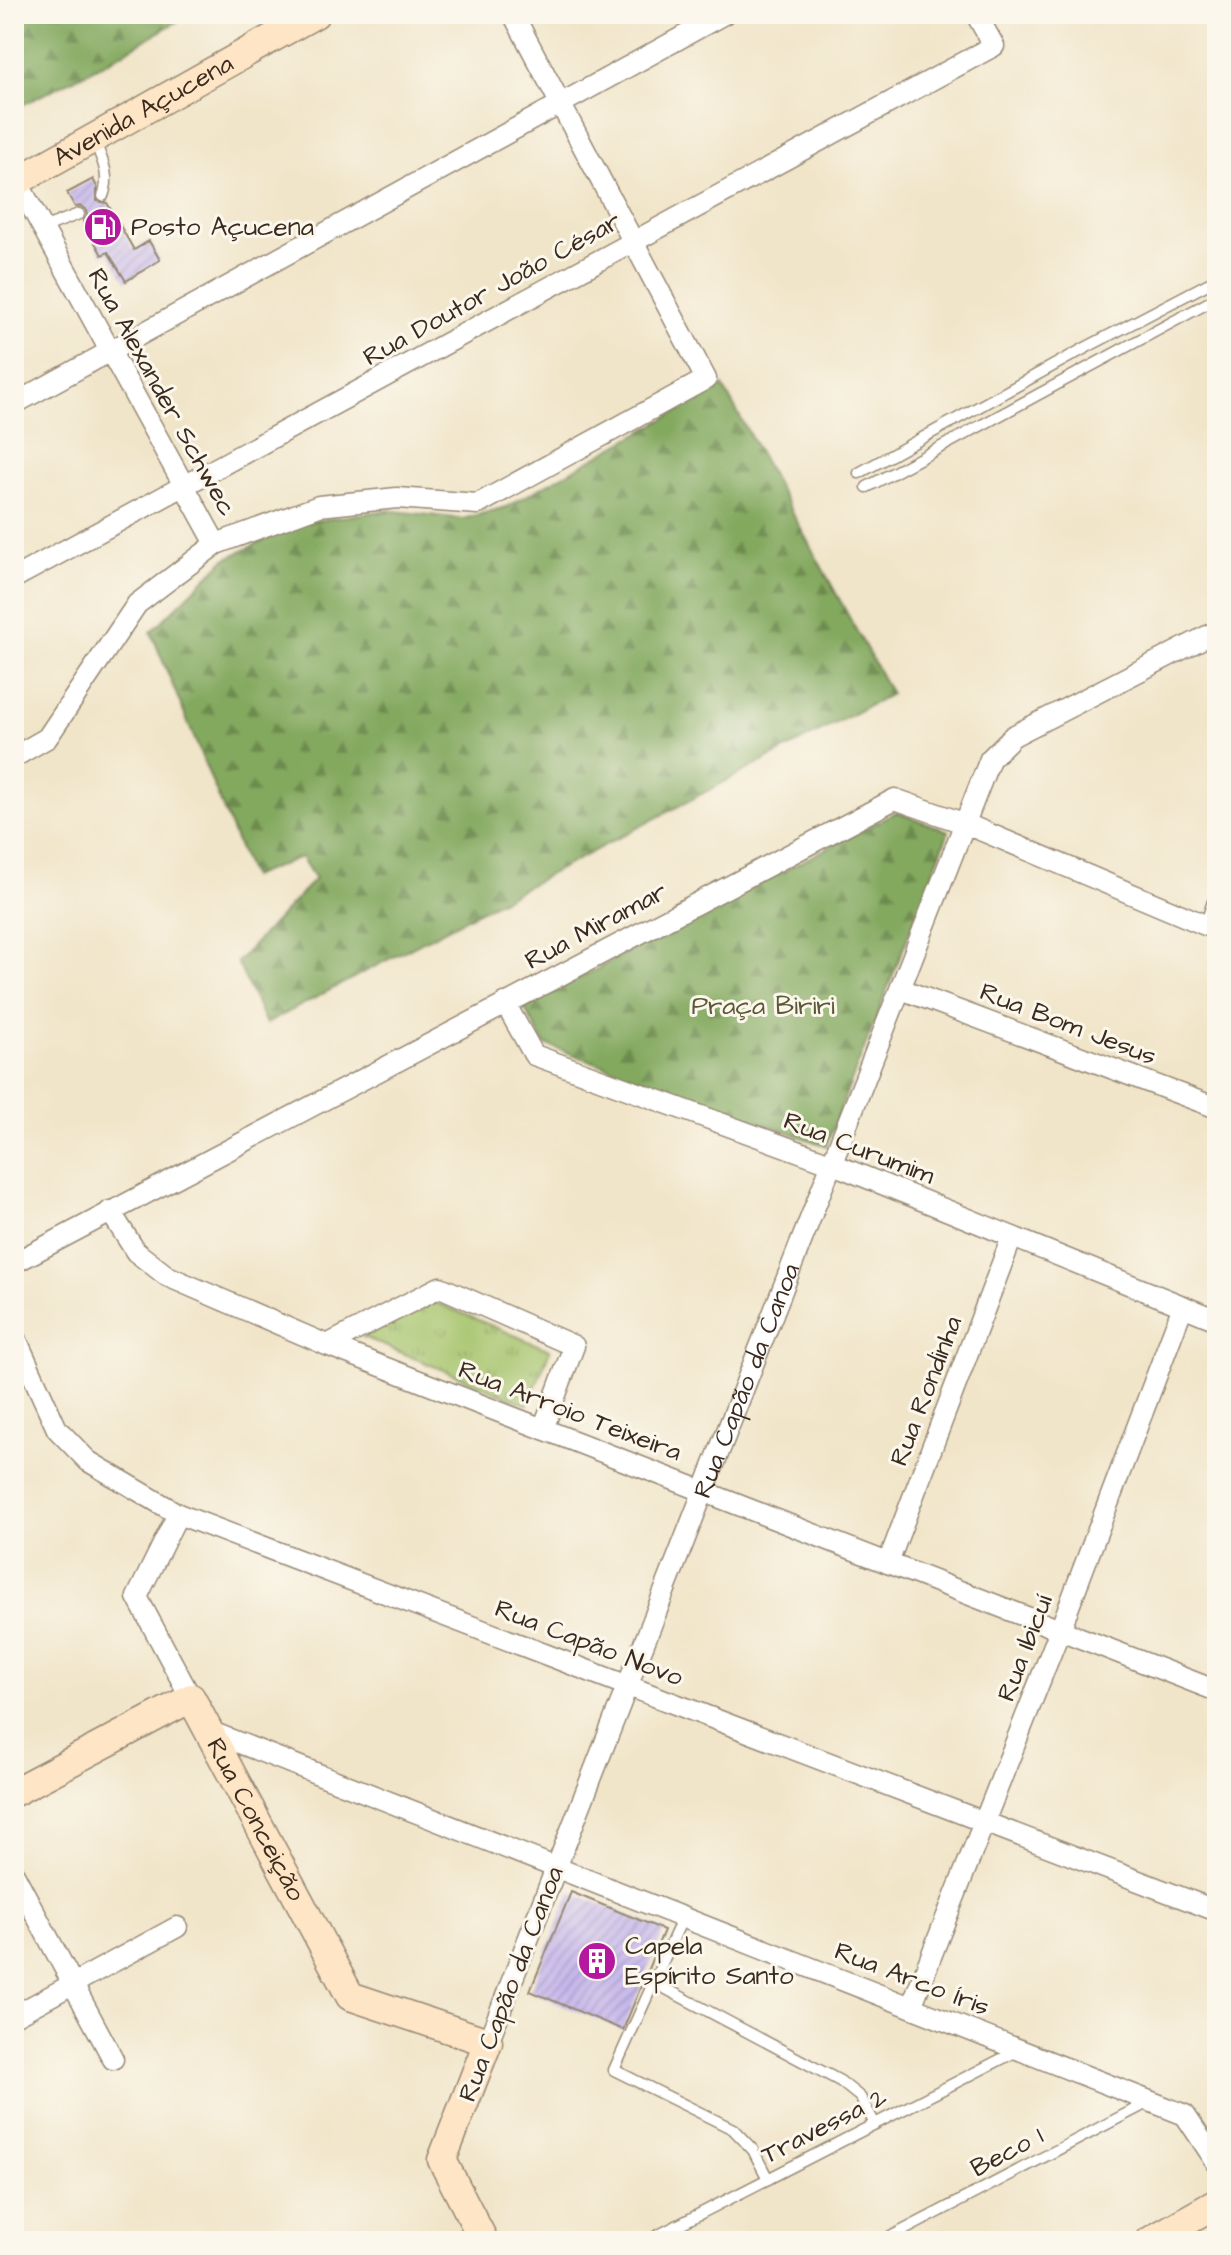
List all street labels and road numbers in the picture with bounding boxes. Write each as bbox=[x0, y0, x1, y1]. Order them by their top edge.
street label: Avenida Açucena bbox=[47, 46, 240, 175]
street label: Rua Doutor João César bbox=[357, 203, 627, 375]
street label: Rua Alexander Schwec bbox=[79, 262, 245, 522]
street label: Rua Miramar bbox=[519, 873, 673, 979]
street label: Rua Bom Jesus bbox=[975, 974, 1161, 1074]
street label: Rua Curumim bbox=[778, 1103, 940, 1194]
street label: Rua Capão da Canoa bbox=[685, 1258, 809, 1503]
street label: Rua Rondinha bbox=[881, 1311, 971, 1471]
street label: Rua Arroio Teixeira bbox=[453, 1352, 687, 1470]
street label: Rua Ibicuí bbox=[988, 1589, 1062, 1706]
street label: Rua Capão Novo bbox=[490, 1591, 689, 1696]
street label: Rua Conceição bbox=[197, 1731, 314, 1908]
street label: Rua Capão da Canoa bbox=[450, 1861, 572, 2107]
street label: Rua Arco Íris bbox=[829, 1933, 995, 2025]
street label: Travessa 2 bbox=[755, 2079, 893, 2173]
street label: Beco 1 bbox=[964, 2118, 1050, 2186]

